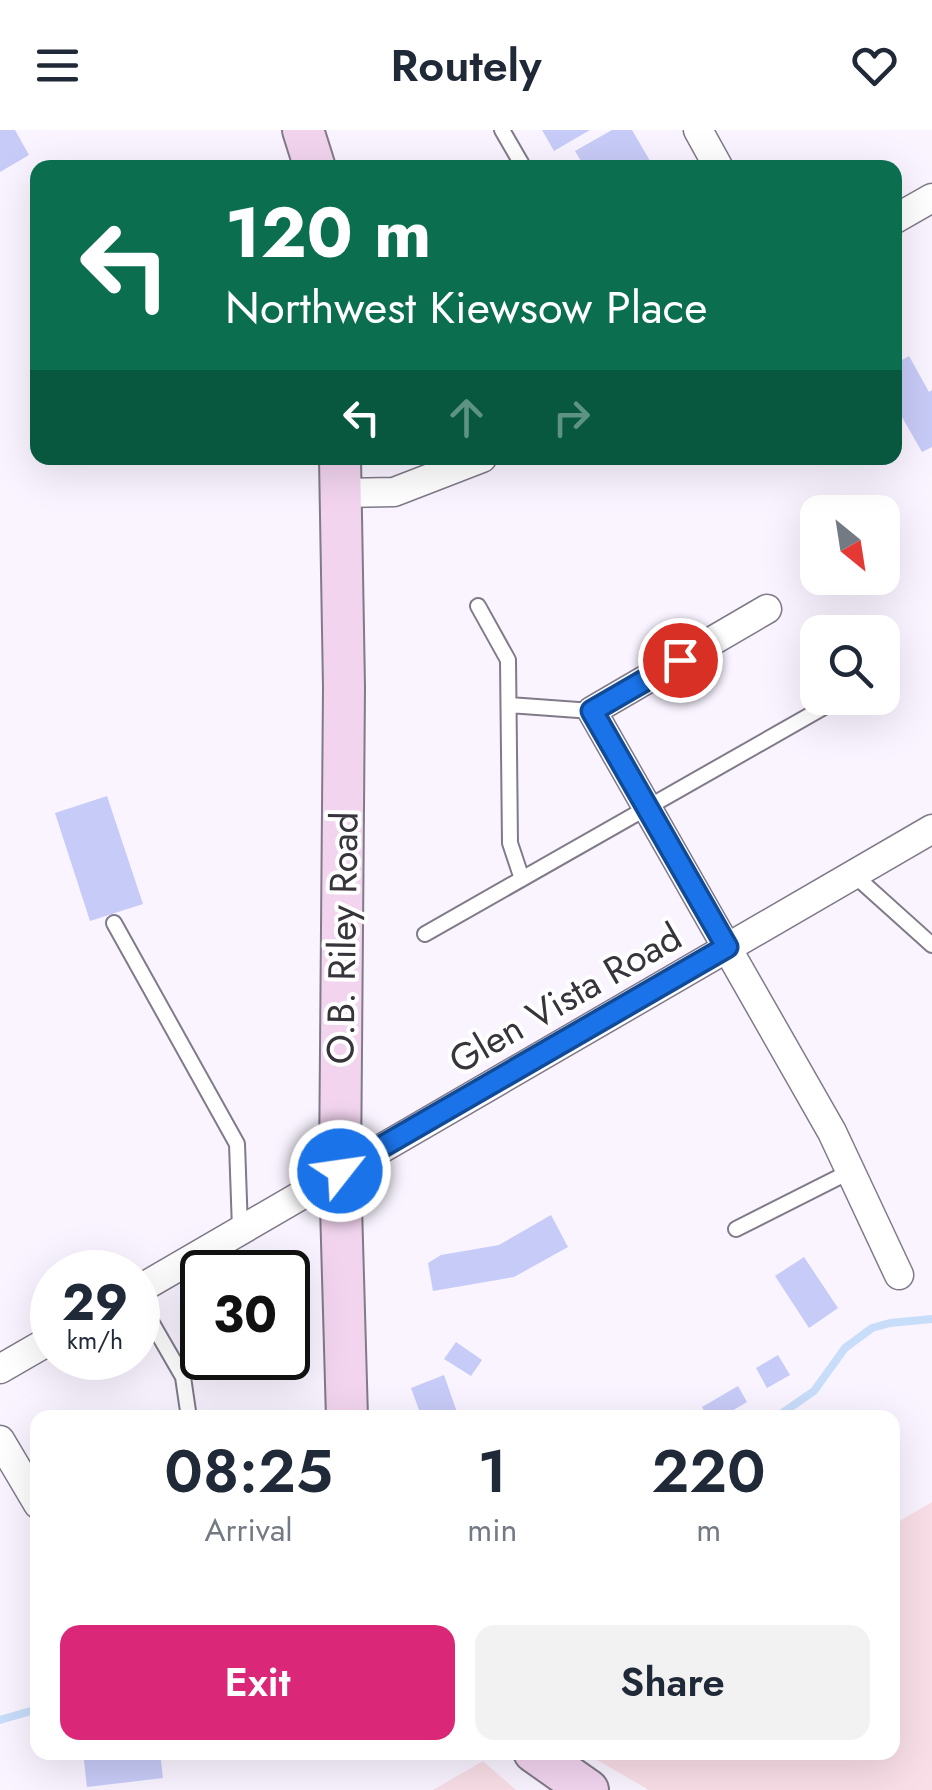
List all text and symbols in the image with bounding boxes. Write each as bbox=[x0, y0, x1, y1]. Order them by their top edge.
text: Routely bbox=[390, 33, 542, 98]
icon: menu bbox=[30, 38, 85, 93]
icon: heart bbox=[847, 38, 902, 93]
text: 120 m bbox=[225, 182, 431, 283]
icon: left bbox=[60, 200, 190, 330]
text: Northwest Kiewsow Place bbox=[225, 275, 707, 340]
icon: left bbox=[334, 390, 389, 445]
icon: ahead bbox=[439, 390, 494, 445]
icon: right bbox=[544, 390, 599, 445]
north arrow bbox=[800, 495, 900, 595]
map controls bbox=[800, 495, 900, 715]
button: search bbox=[800, 615, 900, 715]
pin bbox=[638, 618, 723, 703]
icon: arrive bbox=[653, 633, 708, 688]
street label: O.B. Riley Road bbox=[312, 811, 372, 1065]
street label: Glen Vista Road bbox=[439, 909, 691, 1087]
position arrow bbox=[288, 1119, 392, 1223]
speed limit sign: 30 bbox=[180, 1250, 310, 1380]
text: 29 bbox=[62, 1266, 128, 1339]
text: km/h bbox=[67, 1322, 123, 1358]
text: 08:25 bbox=[164, 1428, 333, 1515]
text: 1 bbox=[477, 1428, 507, 1515]
text: 220 bbox=[652, 1428, 766, 1515]
text: Arrival bbox=[204, 1507, 293, 1553]
text: min bbox=[467, 1507, 517, 1553]
text: m bbox=[696, 1507, 721, 1553]
button: Exit bbox=[60, 1625, 455, 1740]
button: Share bbox=[475, 1625, 870, 1740]

